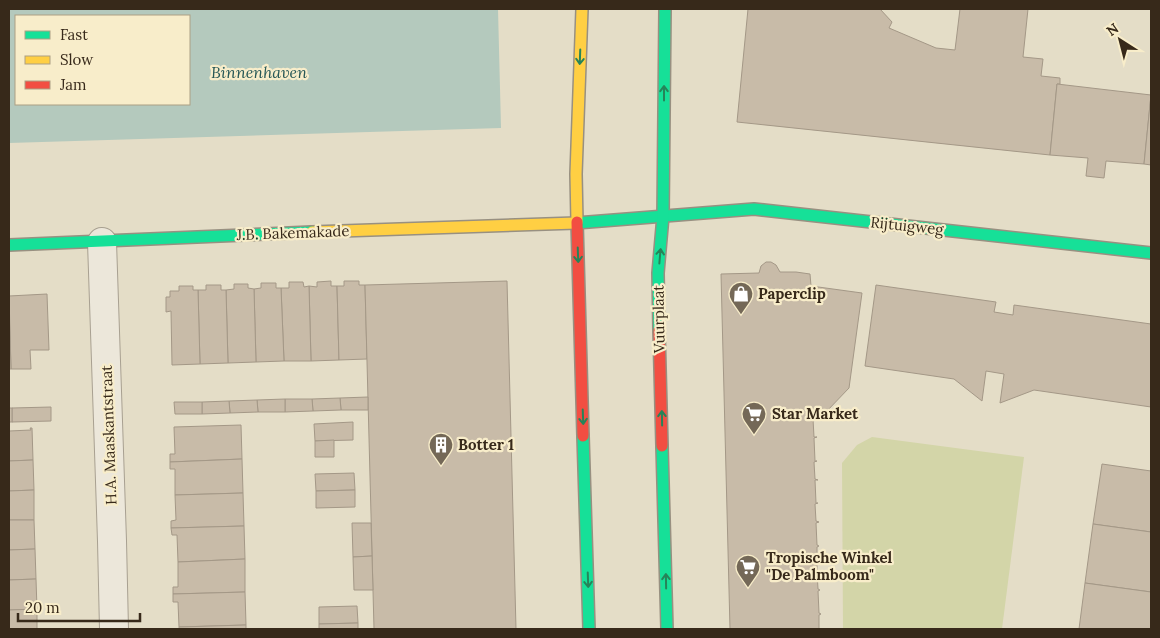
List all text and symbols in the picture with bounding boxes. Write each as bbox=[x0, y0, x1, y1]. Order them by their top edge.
legend bbox=[15, 15, 190, 105]
north arrow bbox=[1095, 15, 1145, 65]
text: N bbox=[1103, 19, 1122, 40]
text: Fast bbox=[60, 25, 88, 44]
one-way arrow bbox=[575, 49, 585, 65]
text: Slow bbox=[60, 50, 93, 69]
water label: Binnenhaven bbox=[211, 62, 307, 82]
text: Jam bbox=[59, 75, 87, 94]
one-way arrow bbox=[659, 86, 669, 102]
street label: Rijtuigweg bbox=[870, 212, 945, 239]
street label: J.B. Bakemakade bbox=[235, 221, 350, 244]
one-way arrow bbox=[573, 247, 582, 263]
one-way arrow bbox=[655, 248, 664, 264]
shop icon: Paperclip bbox=[728, 281, 754, 315]
place label: Paperclip bbox=[758, 284, 826, 303]
street label: Vuurplaat bbox=[648, 285, 669, 354]
street label: H.A. Maaskantstraat bbox=[97, 365, 120, 505]
supermarket icon: Star Market bbox=[741, 401, 767, 435]
place label: Star Market bbox=[772, 404, 859, 423]
one-way arrow bbox=[578, 409, 587, 425]
one-way arrow bbox=[657, 410, 667, 426]
building icon: Botter 1 bbox=[428, 432, 454, 466]
place label: Botter 1 bbox=[458, 435, 514, 454]
place label: Tropische Winkel "De Palmboom" bbox=[766, 548, 893, 584]
supermarket icon: Tropische Winkel "De Palmboom" bbox=[735, 554, 761, 588]
one-way arrow bbox=[583, 571, 592, 587]
one-way arrow bbox=[661, 573, 671, 589]
scale bar bbox=[18, 590, 140, 622]
text: 20 m bbox=[25, 598, 60, 617]

